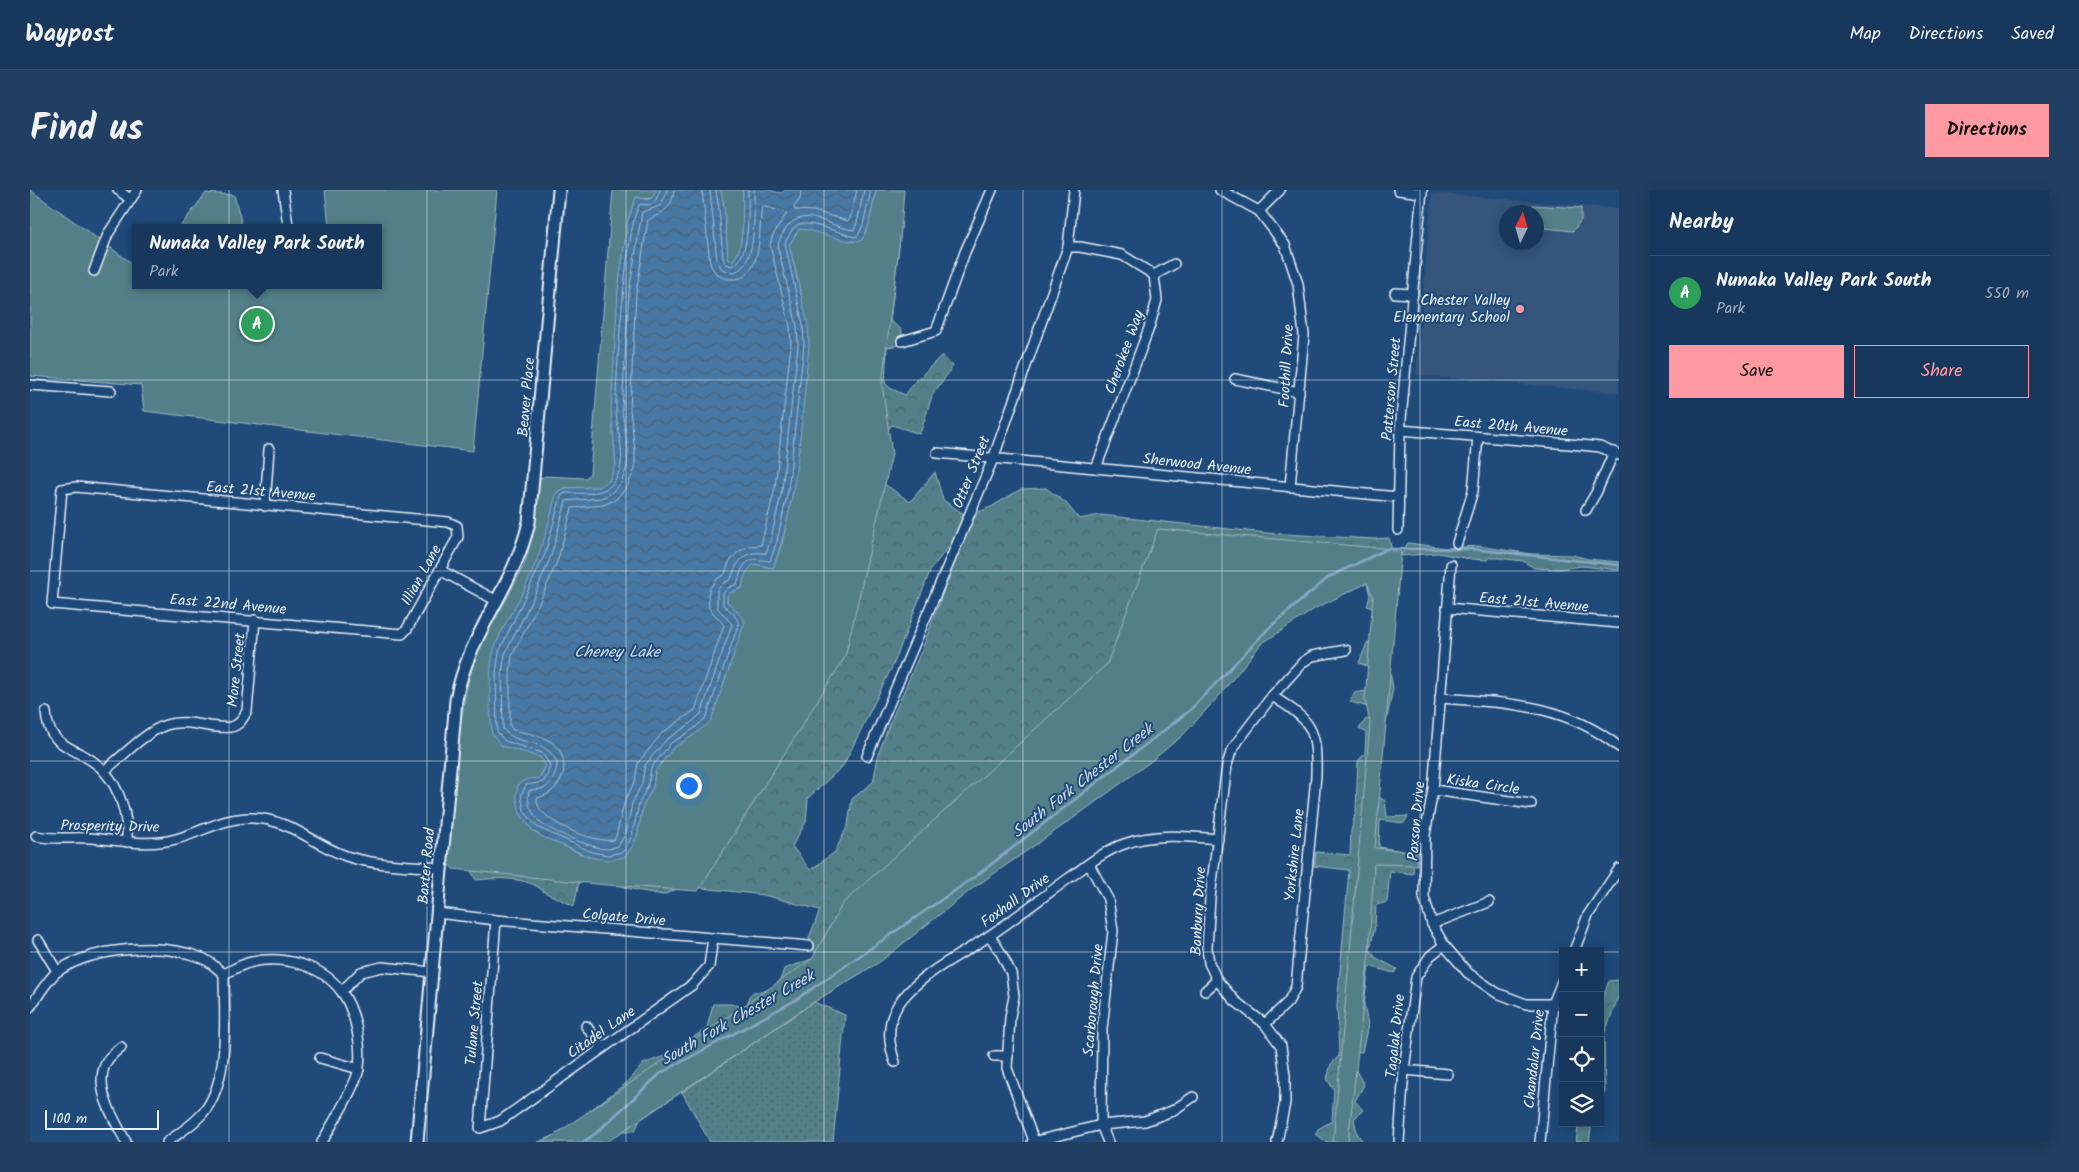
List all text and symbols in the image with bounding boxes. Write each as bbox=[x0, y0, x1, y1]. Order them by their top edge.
text: Waypost bbox=[25, 15, 114, 54]
text: Map bbox=[1849, 20, 1881, 49]
text: Directions bbox=[1909, 20, 1983, 49]
text: Saved bbox=[2011, 20, 2054, 49]
text: Find us bbox=[30, 102, 143, 158]
button: Directions bbox=[1925, 104, 2049, 157]
north arrow bbox=[1499, 205, 1544, 250]
text: Nearby bbox=[1669, 206, 1734, 239]
popup bbox=[132, 224, 382, 289]
text: Nunaka Valley Park South bbox=[149, 229, 365, 259]
text: Park bbox=[149, 259, 178, 284]
text: Nunaka Valley Park South bbox=[1716, 266, 1932, 296]
text: A bbox=[1680, 281, 1690, 306]
text: 550 m bbox=[1985, 281, 2029, 306]
place label: Chester Valley Elementary School bbox=[1393, 289, 1511, 330]
text: Park bbox=[1716, 296, 1745, 321]
marker: Chester Valley Elementary School bbox=[1514, 303, 1526, 315]
pin: A bbox=[241, 305, 273, 343]
street label: Cherokee Way bbox=[1099, 306, 1152, 398]
street label: Foothill Drive bbox=[1273, 323, 1301, 408]
street label: Patterson Street bbox=[1376, 336, 1408, 442]
button: Save bbox=[1669, 345, 1844, 398]
button: Share bbox=[1854, 345, 2029, 398]
street label: Beaver Place bbox=[512, 356, 542, 438]
street label: East 20th Avenue bbox=[1453, 410, 1569, 444]
street label: Otter Street bbox=[946, 432, 997, 512]
street label: Sherwood Avenue bbox=[1141, 447, 1253, 483]
street label: East 21st Avenue bbox=[205, 475, 317, 509]
street label: Illian Lane bbox=[395, 540, 449, 610]
street label: East 21st Avenue bbox=[1478, 586, 1590, 620]
street label: East 22nd Avenue bbox=[169, 588, 288, 622]
street label: More Street bbox=[221, 632, 253, 708]
water label: Cheney Lake bbox=[574, 640, 662, 665]
water label: South Fork Chester Creek bbox=[1007, 716, 1161, 844]
street label: Kiska Circle bbox=[1445, 768, 1521, 802]
your location bbox=[676, 773, 702, 799]
street label: Paxson Drive bbox=[1402, 780, 1432, 862]
street label: Yorkshire Lane bbox=[1278, 807, 1312, 903]
street label: Prosperity Drive bbox=[60, 814, 160, 840]
street label: Baxter Road bbox=[412, 826, 442, 905]
street label: Banbury Drive bbox=[1185, 866, 1213, 956]
street label: Foxhall Drive bbox=[976, 867, 1056, 934]
street label: Colgate Drive bbox=[581, 902, 667, 934]
street label: Scarborough Drive bbox=[1077, 943, 1111, 1057]
map controls bbox=[1559, 947, 1604, 1127]
button: + bbox=[1559, 947, 1604, 992]
water label: South Fork Chester Creek bbox=[656, 963, 821, 1073]
street label: Tulane Street bbox=[459, 980, 491, 1066]
button: − bbox=[1559, 992, 1604, 1037]
street label: Tagalak Drive bbox=[1380, 993, 1412, 1079]
street label: Citadel Lane bbox=[562, 1000, 641, 1065]
street label: Chandalar Drive bbox=[1518, 1008, 1552, 1110]
button: locate bbox=[1559, 1037, 1604, 1082]
button: layers bbox=[1559, 1082, 1604, 1127]
scale bar bbox=[45, 1107, 159, 1130]
text: 100 m bbox=[52, 1108, 87, 1130]

